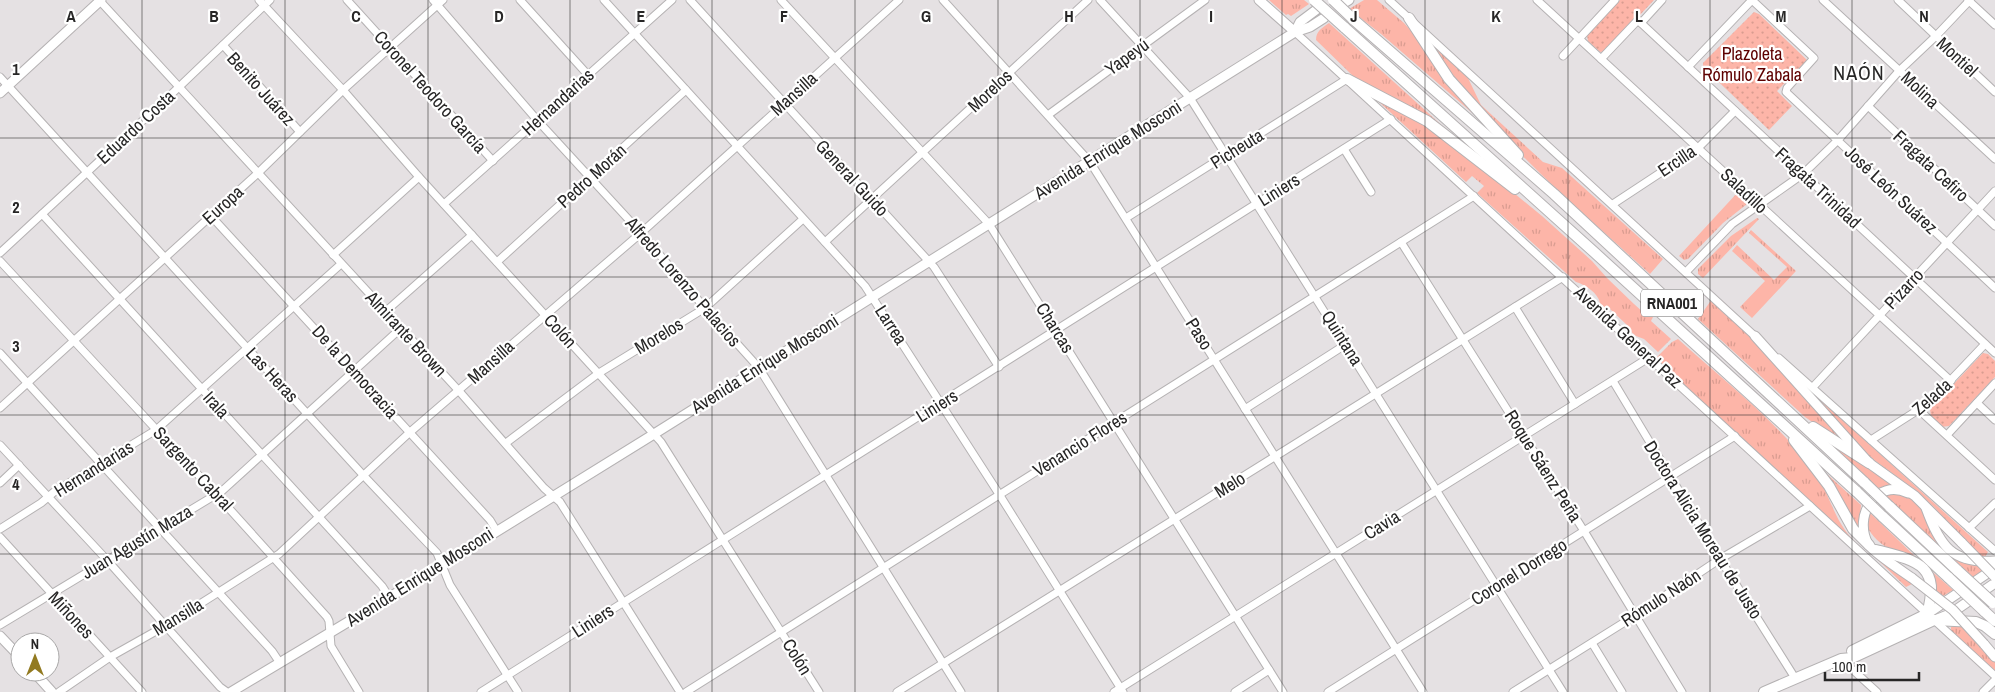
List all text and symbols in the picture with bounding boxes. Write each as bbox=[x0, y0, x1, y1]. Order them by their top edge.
text: A bbox=[66, 5, 76, 27]
text: B bbox=[209, 5, 219, 27]
text: C bbox=[351, 5, 361, 27]
text: D bbox=[494, 5, 504, 27]
text: E bbox=[637, 5, 646, 27]
text: F bbox=[780, 5, 788, 27]
text: G bbox=[921, 5, 931, 27]
text: H bbox=[1064, 5, 1074, 27]
text: I bbox=[1209, 5, 1213, 27]
text: J bbox=[1350, 5, 1358, 27]
text: K bbox=[1491, 5, 1501, 27]
text: L bbox=[1635, 5, 1643, 27]
text: M bbox=[1776, 5, 1787, 27]
text: N bbox=[1919, 5, 1929, 27]
street label: Coronel Teodoro García bbox=[368, 25, 492, 158]
street label: Montiel bbox=[1931, 31, 1984, 82]
street label: Yapeyú bbox=[1100, 32, 1154, 81]
park label: Plazoleta Rómulo Zabala bbox=[1702, 41, 1802, 87]
street label: Benito Juárez bbox=[222, 46, 301, 131]
text: 1 bbox=[12, 58, 20, 80]
district label: NAÓN bbox=[1833, 59, 1885, 86]
street label: Hernandarias bbox=[516, 62, 599, 141]
street label: Morelos bbox=[962, 64, 1017, 118]
street label: Molina bbox=[1896, 65, 1945, 114]
street label: Mansilla bbox=[765, 66, 822, 121]
street label: Eduardo Costa bbox=[91, 84, 180, 169]
street label: Avenida Enrique Mosconi bbox=[1028, 94, 1186, 206]
street label: Picheuta bbox=[1205, 123, 1268, 175]
street label: Fragata Cefiro bbox=[1888, 124, 1975, 207]
street label: General Guido bbox=[810, 134, 895, 222]
street label: Pedro Morán bbox=[552, 138, 632, 213]
street label: Ercilla bbox=[1653, 139, 1701, 182]
street label: José León Suárez bbox=[1839, 140, 1943, 239]
street label: Fragata Trinidad bbox=[1770, 141, 1867, 234]
street label: Saladillo bbox=[1715, 162, 1774, 219]
street label: Liniers bbox=[1253, 167, 1304, 212]
street label: Europa bbox=[197, 179, 249, 230]
text: 2 bbox=[12, 196, 20, 218]
street label: Alfredo Lorenzo Palacios bbox=[619, 210, 747, 352]
street label: Pizarro bbox=[1878, 263, 1929, 315]
street label: Avenida General Paz bbox=[1568, 279, 1688, 394]
street label: Almirante Brown bbox=[359, 285, 453, 382]
road number: RNA001 bbox=[1641, 290, 1703, 316]
street label: Charcas bbox=[1030, 298, 1081, 358]
street label: Larrea bbox=[869, 300, 914, 349]
street label: Quintana bbox=[1316, 305, 1369, 370]
street label: Colón bbox=[538, 308, 583, 353]
street label: Avenida Enrique Mosconi bbox=[685, 308, 843, 420]
street label: Morelos bbox=[630, 311, 688, 360]
street label: Paso bbox=[1180, 313, 1219, 355]
street label: De la Democracia bbox=[307, 319, 404, 424]
street label: Mansilla bbox=[462, 334, 519, 389]
text: 3 bbox=[12, 335, 20, 357]
street label: Las Heras bbox=[240, 342, 304, 408]
street label: Zelada bbox=[1906, 372, 1957, 421]
street label: Liniers bbox=[911, 383, 962, 428]
street label: Irala bbox=[197, 386, 235, 424]
street label: Venancio Flores bbox=[1028, 405, 1132, 482]
street label: Roque Sáenz Peña bbox=[1499, 405, 1588, 527]
street label: Sargento Cabral bbox=[148, 421, 239, 516]
street label: Hernandarias bbox=[49, 434, 138, 503]
street label: Doctora Alicia Moreau de Justo bbox=[1638, 436, 1769, 624]
street label: Melo bbox=[1210, 465, 1250, 504]
text: 4 bbox=[12, 473, 20, 495]
street label: Juan Agustín Maza bbox=[76, 499, 197, 585]
street label: Cavia bbox=[1359, 504, 1405, 545]
street label: Avenida Enrique Mosconi bbox=[340, 521, 498, 633]
street label: Coronel Dorrego bbox=[1466, 532, 1572, 611]
street label: Rómulo Naón bbox=[1616, 563, 1705, 633]
street label: Miñones bbox=[43, 585, 100, 644]
street label: Mansilla bbox=[148, 592, 208, 641]
street label: Liniers bbox=[567, 598, 618, 643]
north arrow bbox=[10, 632, 60, 682]
street label: Colón bbox=[777, 634, 818, 680]
text: N bbox=[31, 635, 39, 653]
scale bar bbox=[1825, 650, 1919, 682]
text: 100 m bbox=[1832, 656, 1866, 677]

